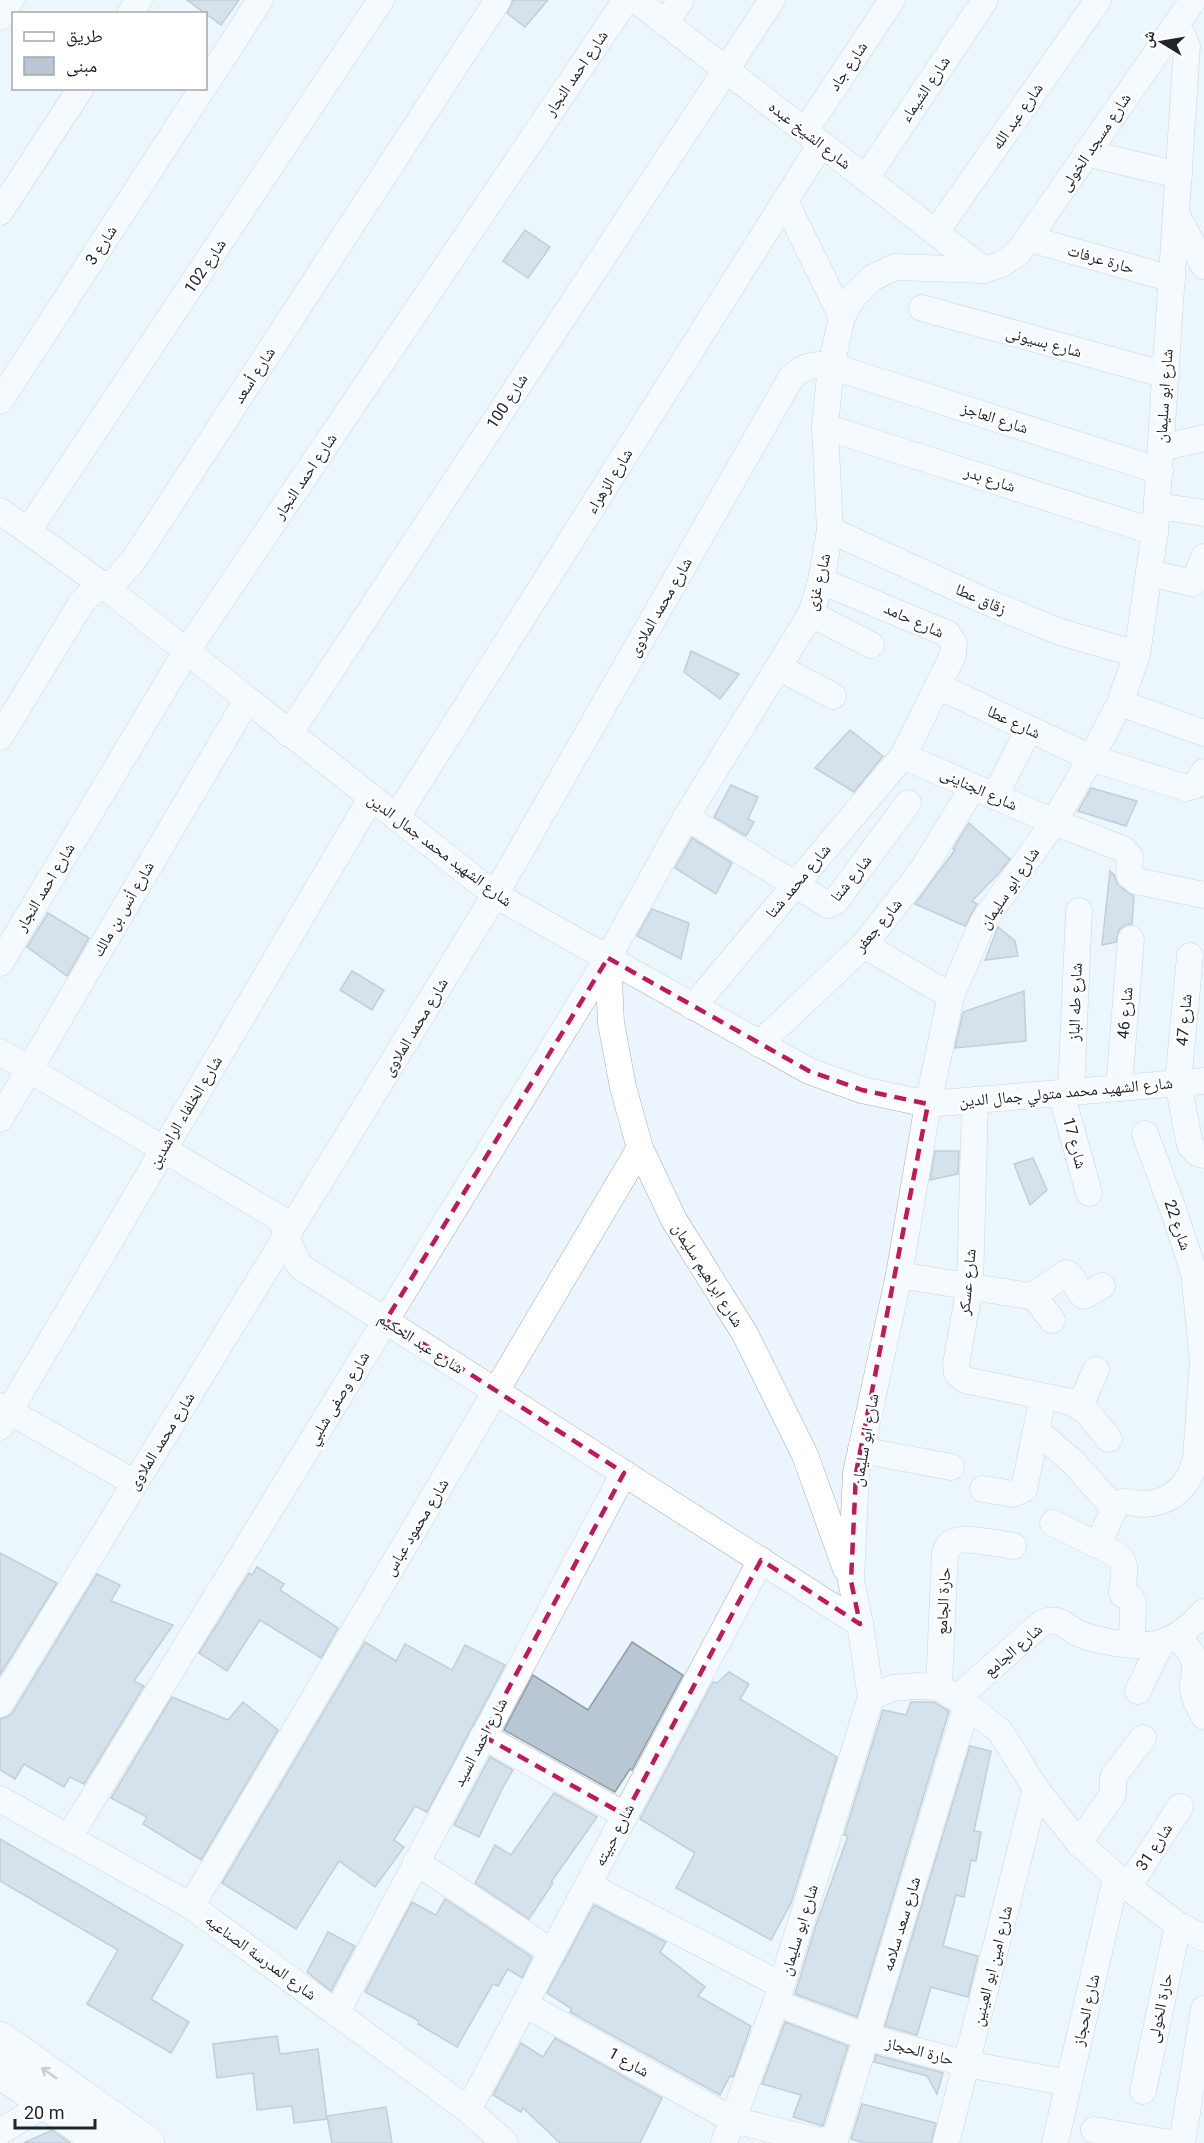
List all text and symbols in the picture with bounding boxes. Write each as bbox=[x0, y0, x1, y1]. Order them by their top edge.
legend bbox=[12, 12, 207, 90]
north arrow bbox=[1132, 12, 1192, 72]
text: طريق bbox=[66, 25, 103, 47]
street label: شارع احمد النجار bbox=[540, 27, 612, 121]
text: ش bbox=[1137, 29, 1159, 49]
street label: شارع جاد bbox=[825, 38, 872, 95]
street label: شارع الشيماء bbox=[896, 52, 955, 126]
text: مبنى bbox=[66, 55, 97, 77]
street label: شارع عبد الله bbox=[987, 79, 1048, 154]
street label: شارع مسجد الخولى bbox=[1055, 89, 1136, 195]
street label: شارع الشيخ عبده bbox=[764, 97, 855, 174]
street label: شارع 3 bbox=[81, 222, 122, 269]
street label: شارع 102 bbox=[180, 235, 231, 297]
street label: حارة عرفات bbox=[1065, 240, 1137, 278]
street label: شارع بسيونى bbox=[1004, 323, 1084, 362]
street label: شارع أسعد bbox=[229, 343, 280, 407]
street label: شارع ابو سليمان bbox=[1151, 348, 1178, 444]
street label: شارع 100 bbox=[482, 370, 533, 432]
street label: شارع العاجز bbox=[958, 398, 1031, 439]
street label: شارع احمد النجار bbox=[269, 430, 341, 524]
street label: شارع الزهراء bbox=[581, 445, 637, 518]
street label: شارع بدر bbox=[961, 462, 1018, 497]
street label: شارع غزى bbox=[802, 551, 835, 613]
street label: شارع محمد الملاوى bbox=[624, 554, 697, 661]
street label: زقاق عطا bbox=[952, 579, 1009, 619]
street label: شارع حامد bbox=[881, 598, 947, 643]
street label: شارع عطا bbox=[984, 701, 1044, 743]
street label: شارع الجناينى bbox=[937, 764, 1020, 815]
street label: شارع الشهيد محمد جمال الدين bbox=[364, 790, 516, 911]
street label: شارع احمد النجار bbox=[11, 840, 80, 936]
street label: شارع محمد شتا bbox=[762, 840, 835, 923]
street label: شارع ابو سليمان bbox=[975, 844, 1044, 933]
street label: شارع شتا bbox=[826, 851, 876, 906]
street label: شارع أنس بن مالك bbox=[88, 858, 159, 961]
street label: شارع جعفر bbox=[850, 894, 907, 957]
street label: شارع طه الباز bbox=[1064, 963, 1087, 1042]
street label: شارع محمد الملاوى bbox=[378, 974, 453, 1080]
street label: شارع 46 bbox=[1113, 986, 1138, 1040]
street label: شارع 47 bbox=[1172, 993, 1197, 1047]
street label: شارع الخلفاء الراشدين bbox=[144, 1052, 227, 1172]
street label: شارع الشهيد محمد متولي جمال الدين bbox=[958, 1073, 1174, 1114]
street label: شارع 17 bbox=[1058, 1115, 1091, 1171]
street label: شارع 22 bbox=[1160, 1197, 1196, 1253]
street label: شارع ابراهيم سليمان bbox=[667, 1219, 748, 1331]
street label: شارع عسكر bbox=[954, 1248, 981, 1317]
street label: شارع عبد الحكيم bbox=[374, 1308, 467, 1379]
street label: شارع وصفى شلبي bbox=[303, 1348, 376, 1450]
street label: شارع محمد الملاوى bbox=[123, 1389, 199, 1494]
street label: شارع ابو سليمان bbox=[847, 1392, 884, 1488]
street label: شارع محمود عباس bbox=[380, 1475, 453, 1580]
street label: حارة الجامع bbox=[932, 1567, 955, 1635]
street label: شارع الجامع bbox=[980, 1619, 1047, 1681]
street label: شارع احمد السيد bbox=[449, 1694, 512, 1790]
street label: شارع حبيته bbox=[590, 1801, 639, 1870]
street label: شارع 31 bbox=[1132, 1820, 1177, 1875]
street label: شارع سعد سلامه bbox=[878, 1874, 925, 1974]
street label: شارع ابو سليمان bbox=[776, 1882, 823, 1978]
street label: شارع امين ابو العينين bbox=[968, 1904, 1017, 2029]
street label: شارع المدرسة الصناعيه bbox=[201, 1910, 320, 2005]
street label: حارة الخولى bbox=[1143, 1971, 1178, 2045]
street label: شارع الحجاز bbox=[1068, 1972, 1104, 2049]
street label: حارة الحجاز bbox=[883, 2033, 956, 2069]
street label: شارع 1 bbox=[605, 2043, 653, 2082]
one-way arrow bbox=[42, 2067, 58, 2079]
scale bar bbox=[15, 2092, 94, 2130]
text: 20 m bbox=[24, 2102, 64, 2123]

